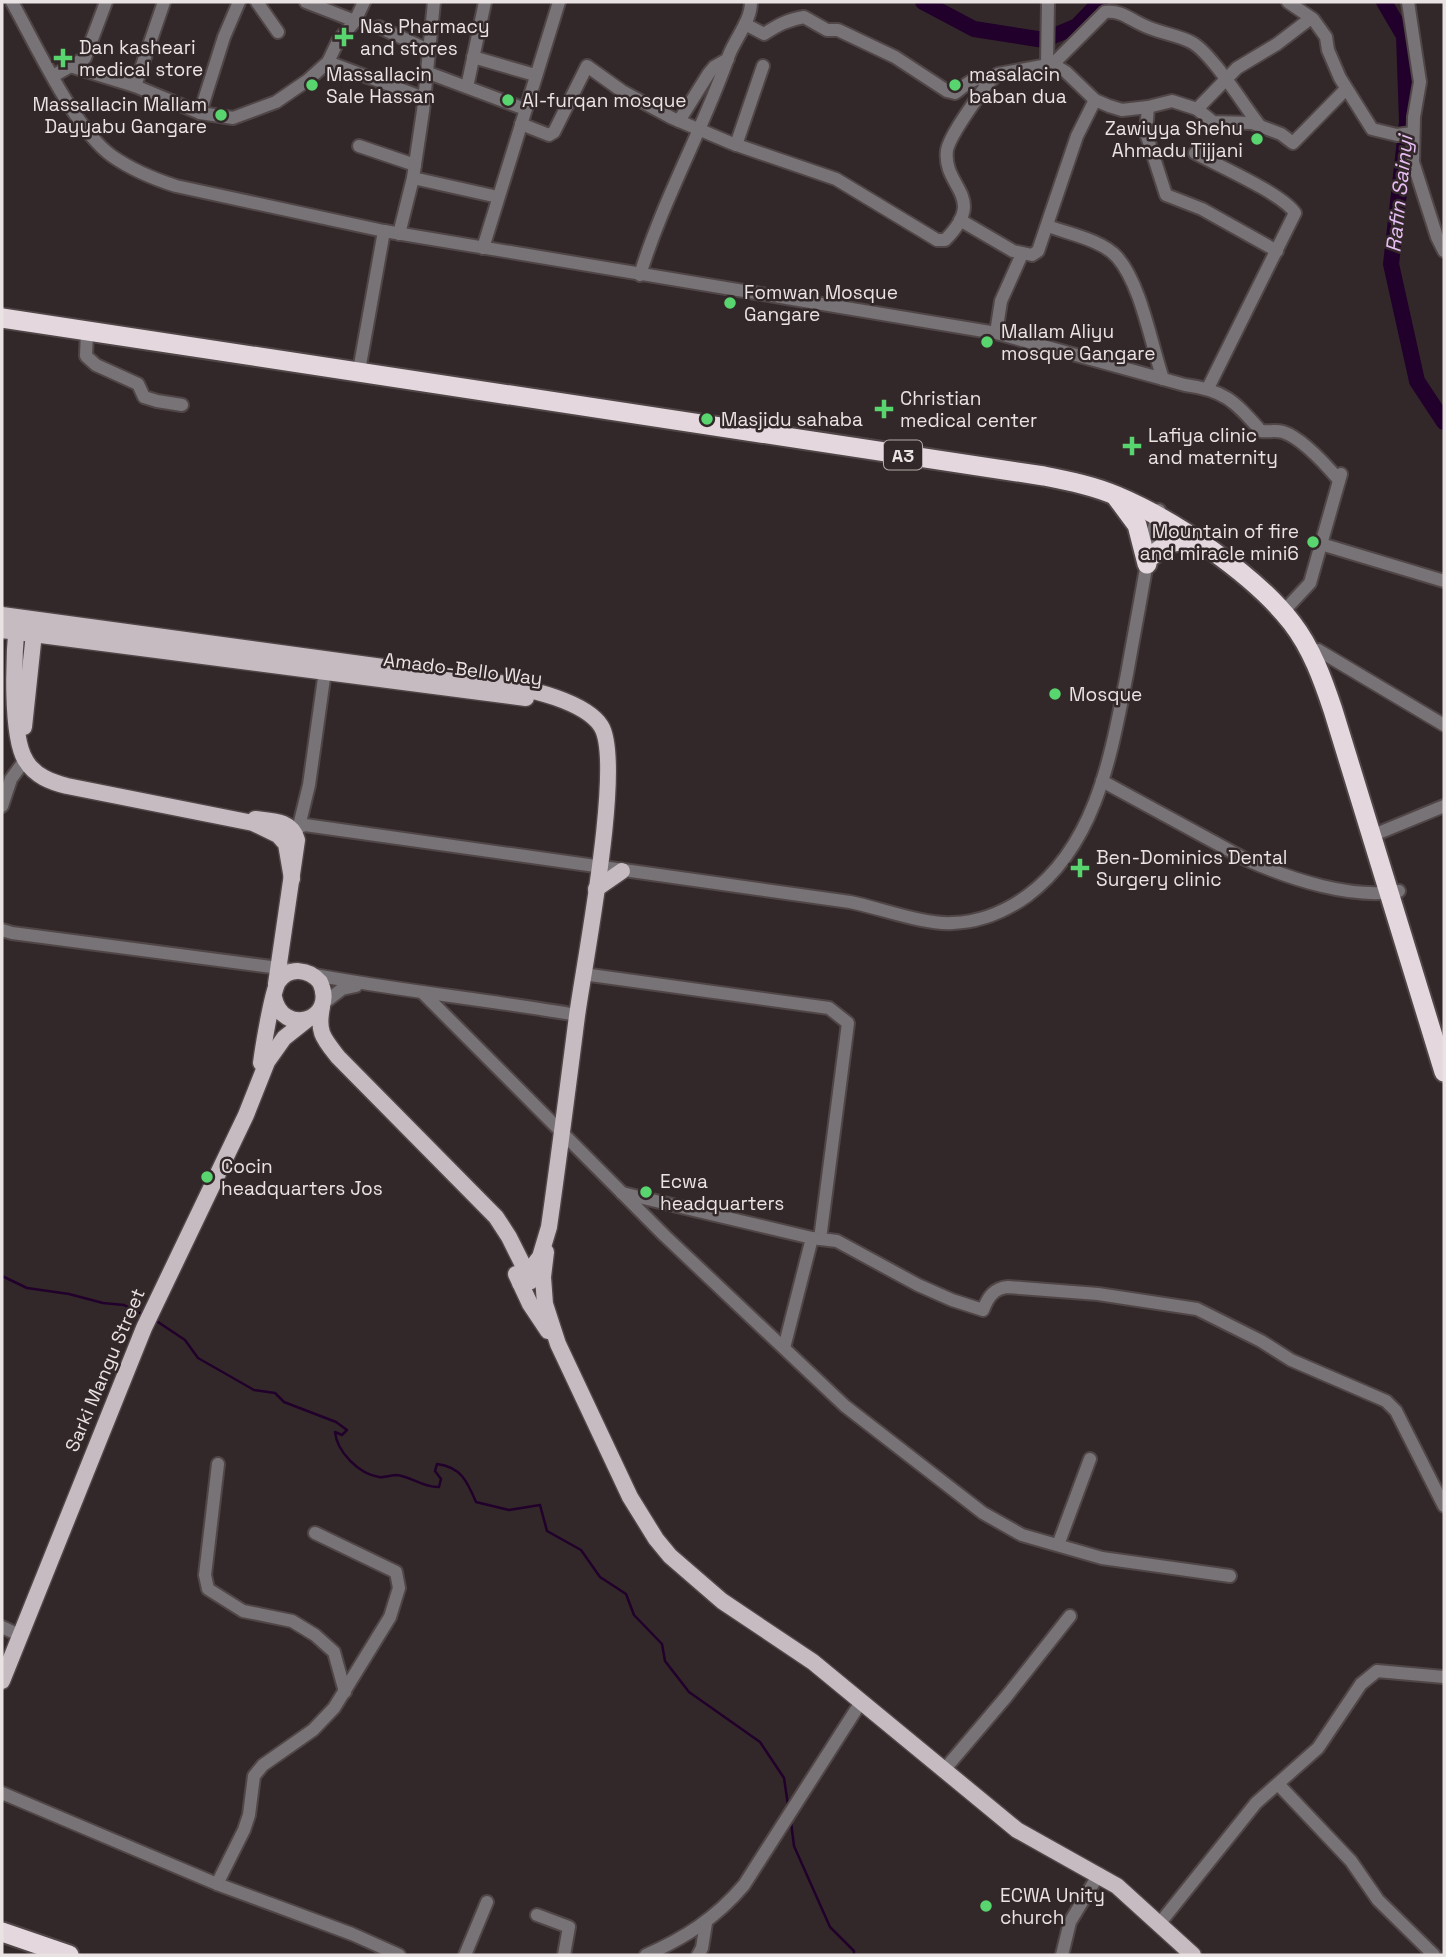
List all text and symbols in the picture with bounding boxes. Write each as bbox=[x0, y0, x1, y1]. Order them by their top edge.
place label: Nas Pharmacy and stores bbox=[360, 14, 490, 61]
marker: Nas Pharmacy and stores bbox=[334, 27, 354, 47]
place label: Dan kasheari medical store bbox=[79, 35, 203, 82]
marker: Dan kasheari medical store bbox=[53, 48, 73, 68]
place label: Massallacin Sale Hassan bbox=[326, 62, 435, 109]
place label: masalacin baban dua bbox=[969, 62, 1067, 109]
marker: Massallacin Sale Hassan bbox=[304, 77, 320, 93]
marker: masalacin baban dua bbox=[947, 77, 963, 93]
place label: Al-furqan mosque bbox=[522, 88, 687, 113]
place label: Massallacin Mallam Dayyabu Gangare bbox=[32, 92, 207, 139]
marker: Al-furqan mosque bbox=[500, 92, 516, 108]
marker: Massallacin Mallam Dayyabu Gangare bbox=[213, 107, 229, 123]
place label: Zawiyya Shehu Ahmadu Tijjani bbox=[1105, 116, 1243, 163]
marker: Zawiyya Shehu Ahmadu Tijjani bbox=[1249, 131, 1265, 147]
water label: Rafin Sainyi bbox=[1379, 131, 1419, 254]
place label: Fomwan Mosque Gangare bbox=[744, 280, 898, 327]
marker: Fomwan Mosque Gangare bbox=[722, 295, 738, 311]
place label: Mallam Aliyu mosque Gangare bbox=[1001, 319, 1155, 366]
marker: Mallam Aliyu mosque Gangare bbox=[979, 334, 995, 350]
place label: Christian medical center bbox=[900, 386, 1037, 433]
marker: Christian medical center bbox=[874, 399, 894, 419]
place label: Masjidu sahaba bbox=[721, 407, 863, 432]
marker: Masjidu sahaba bbox=[699, 411, 715, 427]
place label: Lafiya clinic and maternity bbox=[1148, 423, 1278, 470]
marker: Lafiya clinic and maternity bbox=[1122, 436, 1142, 456]
road number: A3 bbox=[884, 440, 922, 470]
place label: Mountain of fire and miracle mini6 bbox=[1140, 519, 1299, 566]
marker: Mountain of fire and miracle mini6 bbox=[1305, 534, 1321, 550]
street label: Amado-Bello Way bbox=[382, 647, 544, 691]
place label: Mosque bbox=[1069, 682, 1142, 707]
marker: Mosque bbox=[1047, 686, 1063, 702]
place label: Ben-Dominics Dental Surgery clinic bbox=[1096, 845, 1288, 892]
marker: Ben-Dominics Dental Surgery clinic bbox=[1070, 858, 1090, 878]
place label: Cocin headquarters Jos bbox=[221, 1154, 383, 1201]
marker: Cocin headquarters Jos bbox=[199, 1169, 215, 1185]
place label: Ecwa headquarters bbox=[660, 1169, 784, 1216]
marker: Ecwa headquarters bbox=[638, 1184, 654, 1200]
street label: Sarki Mangu Street bbox=[59, 1284, 151, 1456]
place label: ECWA Unity church bbox=[1000, 1883, 1105, 1930]
marker: ECWA Unity church bbox=[978, 1898, 994, 1914]

